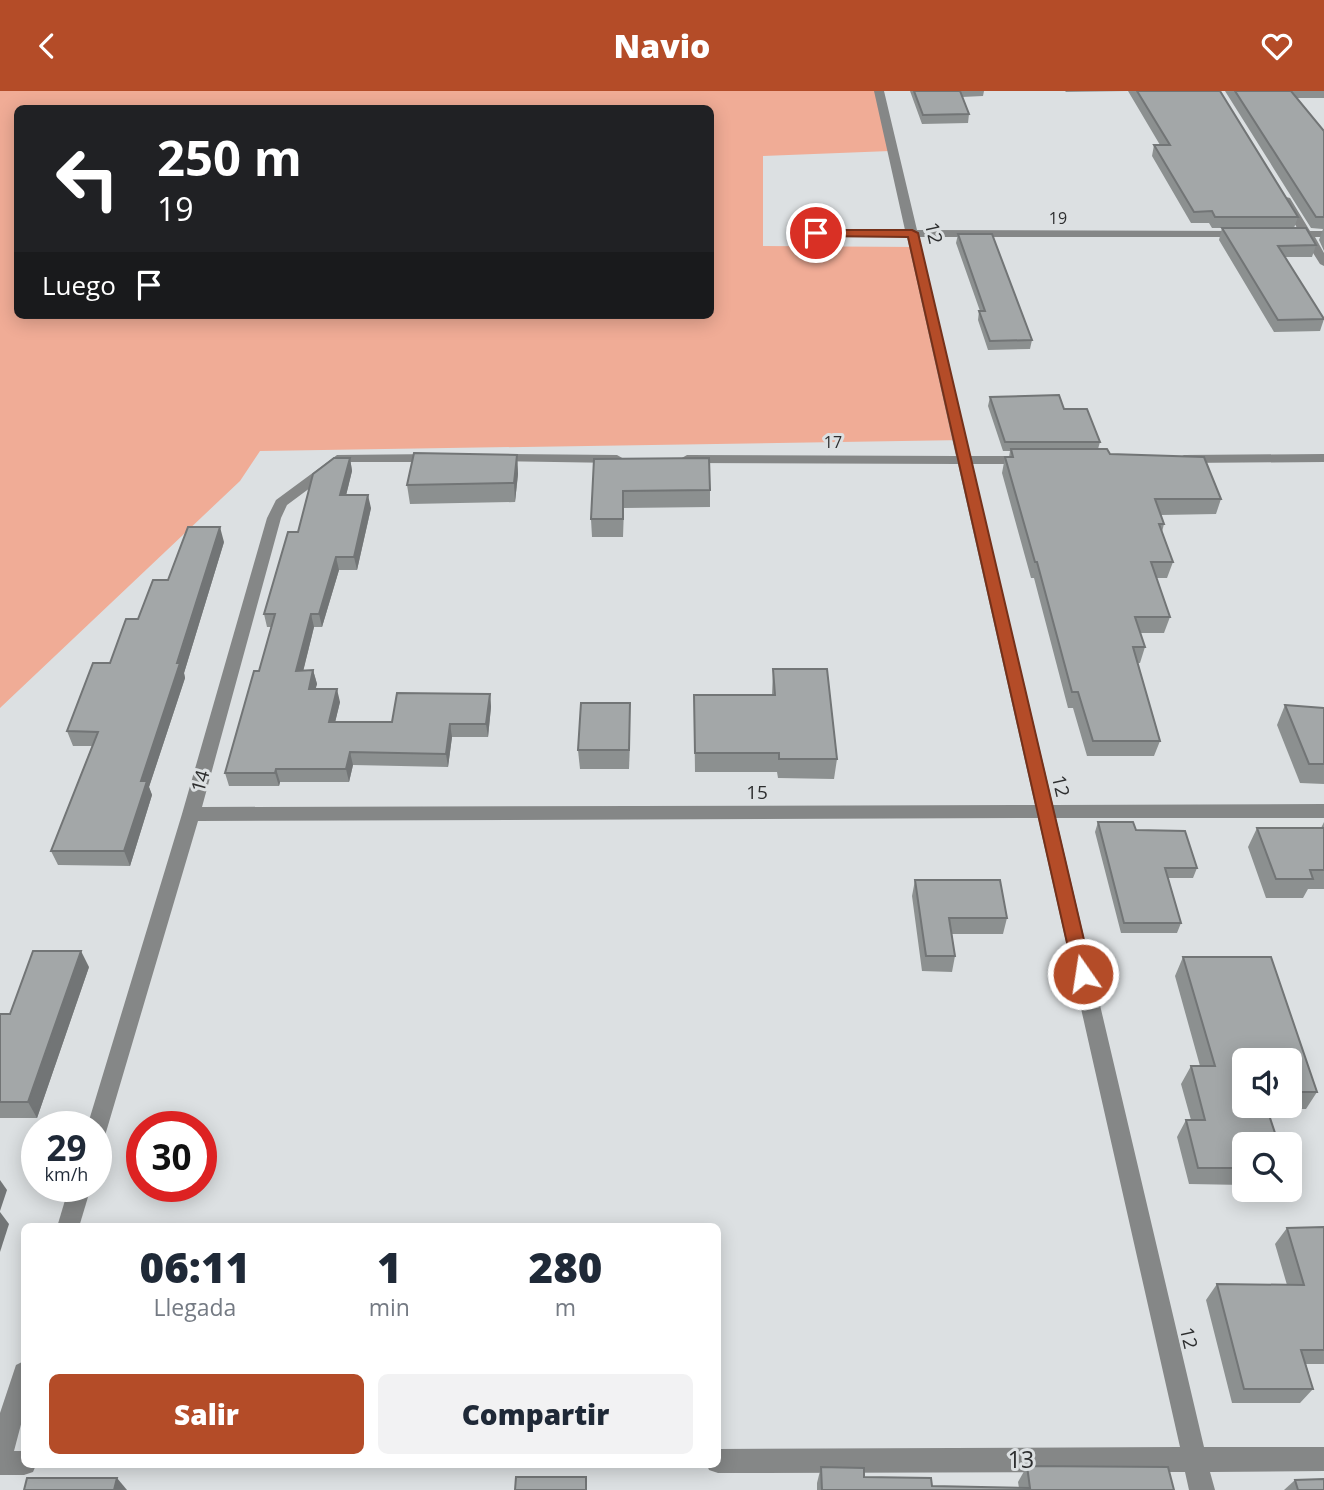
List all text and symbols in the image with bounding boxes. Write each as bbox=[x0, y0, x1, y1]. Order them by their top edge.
text: Navio bbox=[614, 24, 710, 67]
icon: back bbox=[28, 27, 66, 65]
icon: heart bbox=[1258, 27, 1296, 65]
text: 250 m bbox=[157, 124, 302, 190]
icon: left bbox=[42, 133, 133, 224]
text: 19 bbox=[157, 187, 194, 230]
pin bbox=[786, 203, 846, 263]
street label: 19 bbox=[1049, 207, 1067, 229]
icon: arrive bbox=[797, 214, 835, 252]
street label: 12 bbox=[919, 219, 949, 247]
icon: arrive bbox=[130, 266, 168, 304]
text: Luego bbox=[42, 267, 116, 303]
street label: 17 bbox=[824, 431, 842, 453]
street label: 14 bbox=[185, 767, 216, 795]
street label: 12 bbox=[1046, 772, 1076, 800]
street label: 15 bbox=[746, 779, 768, 805]
position arrow bbox=[1046, 937, 1120, 1011]
map controls bbox=[1232, 1048, 1302, 1202]
button: sound bbox=[1232, 1048, 1302, 1118]
speed limit sign: 30 bbox=[126, 1111, 217, 1202]
text: 29 bbox=[46, 1124, 87, 1171]
button: search bbox=[1232, 1132, 1302, 1202]
text: km/h bbox=[45, 1162, 88, 1186]
text: 06:11 bbox=[140, 1238, 250, 1295]
text: 1 bbox=[377, 1238, 402, 1295]
text: 280 bbox=[529, 1238, 602, 1295]
text: Llegada bbox=[153, 1291, 236, 1323]
text: min bbox=[369, 1291, 410, 1323]
text: m bbox=[555, 1291, 576, 1323]
street label: 12 bbox=[1174, 1324, 1204, 1352]
button: Salir bbox=[49, 1374, 364, 1454]
button: Compartir bbox=[378, 1374, 693, 1454]
street label: 13 bbox=[1008, 1443, 1034, 1475]

